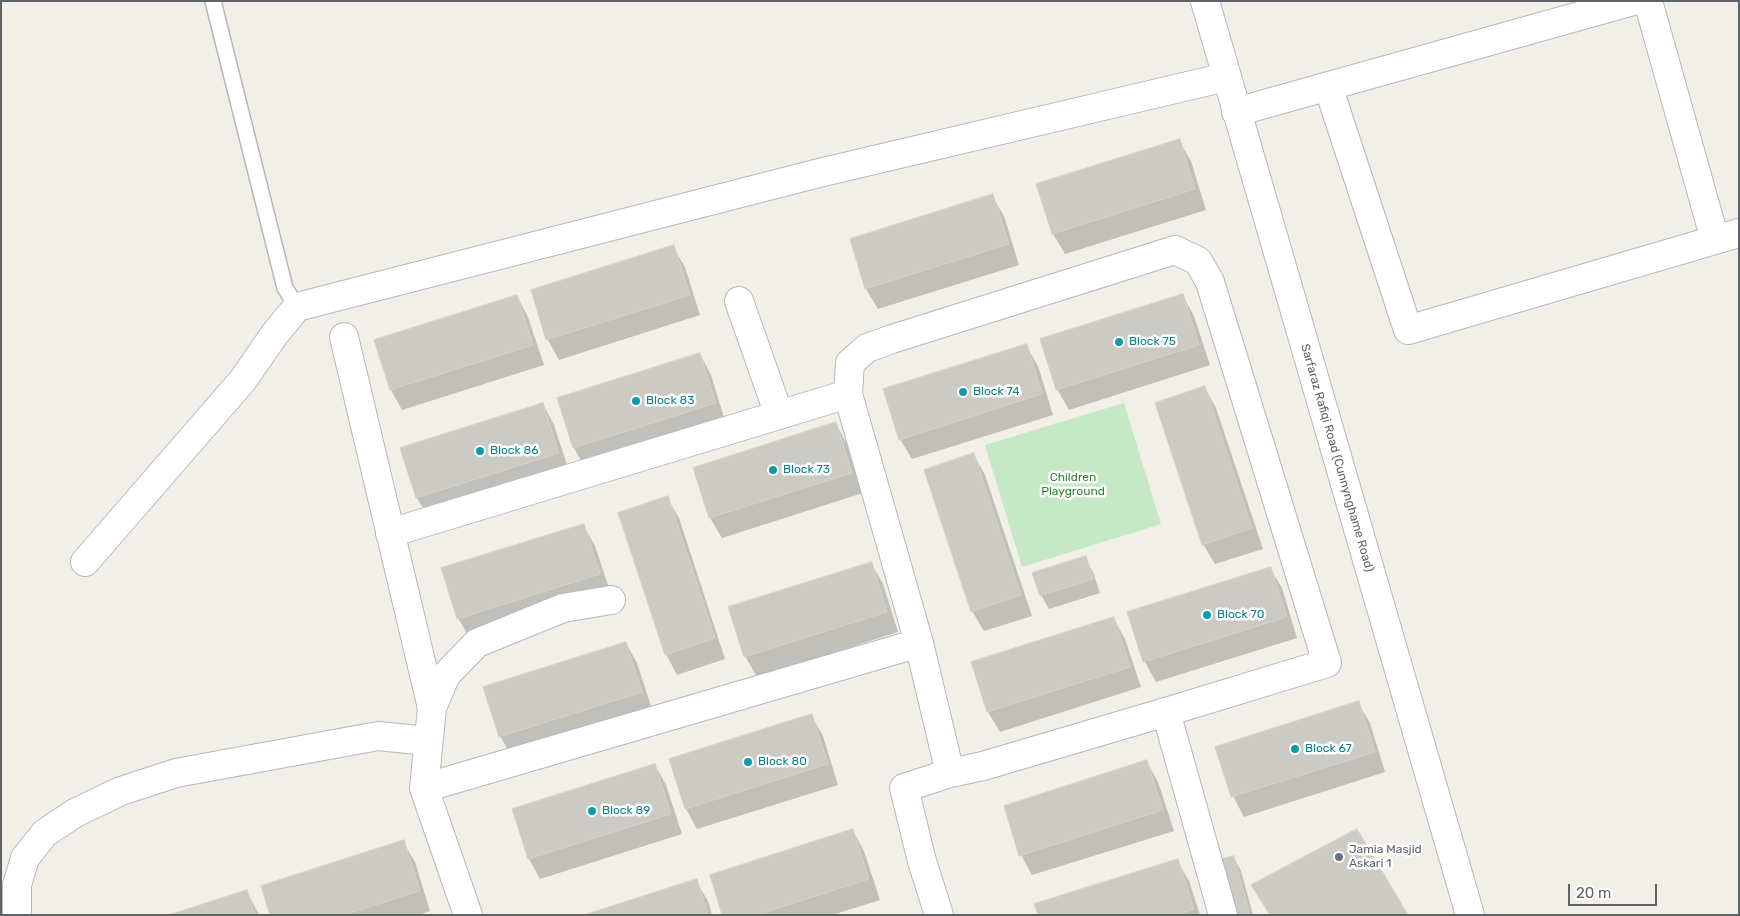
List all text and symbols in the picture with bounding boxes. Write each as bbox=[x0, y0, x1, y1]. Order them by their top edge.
place label: Block 75 bbox=[1129, 335, 1176, 349]
marker: Block 75 bbox=[1113, 336, 1125, 348]
street label: Sarfaraz Rafiqi Road (Cunnynghame Road) bbox=[1297, 342, 1377, 574]
place label: Block 74 bbox=[973, 385, 1020, 399]
marker: Block 74 bbox=[957, 386, 969, 398]
place label: Block 83 bbox=[646, 394, 694, 408]
marker: Block 83 bbox=[630, 395, 642, 407]
place label: Block 86 bbox=[490, 444, 538, 458]
marker: Block 86 bbox=[474, 445, 486, 457]
place label: Block 73 bbox=[783, 463, 830, 477]
marker: Block 73 bbox=[767, 464, 779, 476]
park label: Children Playground bbox=[1041, 471, 1105, 499]
place label: Block 70 bbox=[1217, 608, 1264, 622]
marker: Block 70 bbox=[1201, 609, 1213, 621]
place label: Block 67 bbox=[1305, 742, 1352, 756]
marker: Block 67 bbox=[1289, 743, 1301, 755]
place label: Block 80 bbox=[758, 755, 807, 769]
marker: Block 80 bbox=[742, 756, 754, 768]
place label: Block 89 bbox=[602, 804, 650, 818]
marker: Block 89 bbox=[586, 805, 598, 817]
place label: Jamia Masjid Askari 1 bbox=[1349, 843, 1422, 871]
marker: Jamia Masjid Askari 1 bbox=[1333, 851, 1345, 863]
scale bar bbox=[1570, 874, 1659, 906]
text: 20 m bbox=[1576, 884, 1611, 902]

